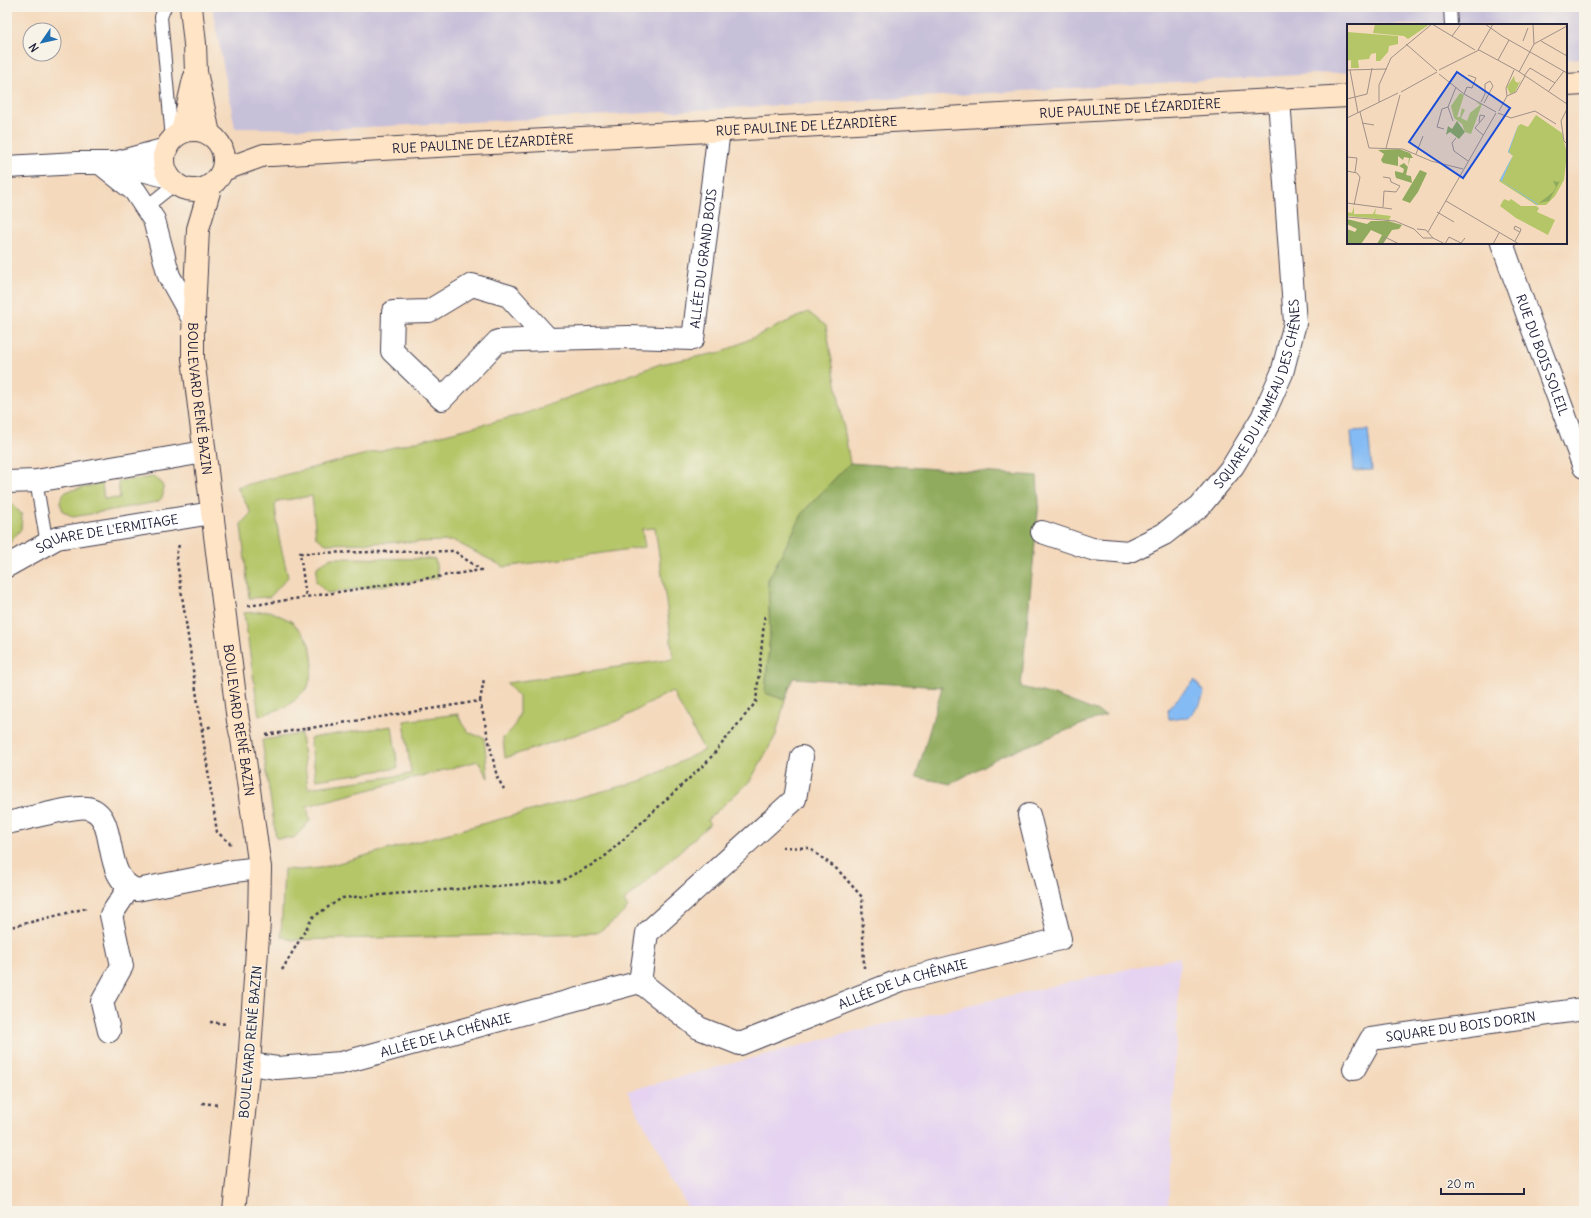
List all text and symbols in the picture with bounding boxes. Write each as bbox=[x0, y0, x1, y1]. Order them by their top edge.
north arrow bbox=[22, 22, 62, 62]
inset map bbox=[1347, 24, 1567, 244]
text: N bbox=[26, 41, 42, 55]
street label: RUE PAULINE DE LÉZARDIÈRE bbox=[1039, 95, 1222, 122]
street label: RUE PAULINE DE LÉZARDIÈRE bbox=[715, 113, 898, 140]
street label: RUE PAULINE DE LÉZARDIÈRE bbox=[392, 130, 575, 157]
street label: ALLÉE DU GRAND BOIS bbox=[686, 188, 721, 329]
street label: RUE DU BOIS SOLEIL bbox=[1512, 292, 1572, 418]
street label: SQUARE DU HAMEAU DES CHÊNES bbox=[1210, 298, 1304, 492]
street label: BOULEVARD RENÉ BAZIN bbox=[184, 322, 215, 476]
street label: SQUARE DE L'ERMITAGE bbox=[33, 511, 180, 557]
street label: BOULEVARD RENÉ BAZIN bbox=[220, 643, 258, 797]
street label: ALLÉE DE LA CHÊNAIE bbox=[836, 955, 970, 1013]
street label: BOULEVARD RENÉ BAZIN bbox=[234, 965, 266, 1119]
street label: SQUARE DU BOIS DORIN bbox=[1385, 1008, 1537, 1046]
street label: ALLÉE DE LA CHÊNAIE bbox=[378, 1009, 514, 1061]
scale bar bbox=[1441, 1170, 1524, 1196]
text: 20 m bbox=[1447, 1176, 1475, 1191]

